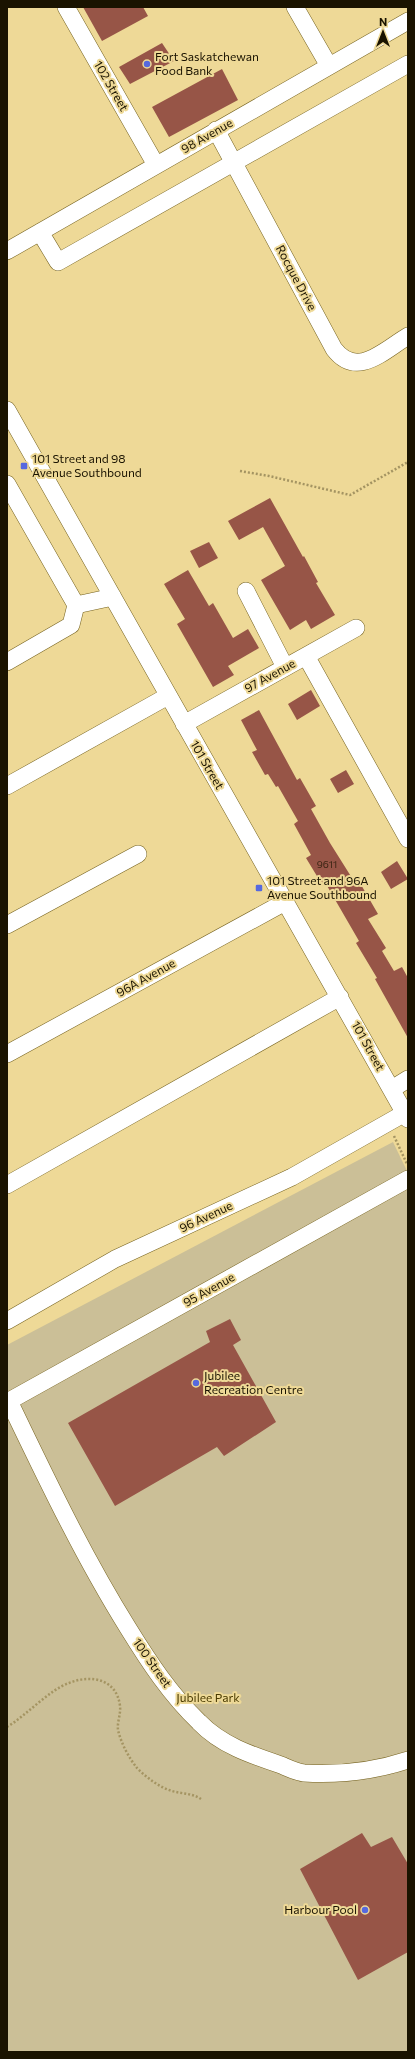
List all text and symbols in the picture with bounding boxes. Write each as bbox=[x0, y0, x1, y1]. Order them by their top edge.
north arrow bbox=[363, 12, 403, 52]
text: N bbox=[379, 15, 387, 28]
place label: Fort Saskatchewan Food Bank bbox=[155, 49, 259, 77]
street label: 102 Street bbox=[92, 58, 132, 113]
marker: Fort Saskatchewan Food Bank bbox=[142, 59, 152, 69]
street label: 98 Avenue bbox=[178, 115, 235, 155]
street label: Rocque Drive bbox=[274, 242, 320, 313]
place label: 101 Street and 98 Avenue Southbound bbox=[32, 451, 142, 479]
marker: 101 Street and 98 Avenue Southbound bbox=[19, 461, 29, 471]
street label: 97 Avenue bbox=[242, 655, 297, 695]
street label: 101 Street bbox=[188, 737, 228, 792]
house number: 9611 bbox=[317, 858, 337, 870]
place label: 101 Street and 96A Avenue Southbound bbox=[267, 873, 377, 901]
marker: 101 Street and 96A Avenue Southbound bbox=[254, 883, 264, 893]
street label: 96A Avenue bbox=[114, 955, 177, 999]
street label: 101 Street bbox=[350, 1018, 388, 1073]
street label: 96 Avenue bbox=[177, 1198, 234, 1234]
street label: 95 Avenue bbox=[180, 1269, 237, 1309]
place label: Jubilee Recreation Centre bbox=[204, 1368, 303, 1396]
marker: Jubilee Recreation Centre bbox=[191, 1378, 201, 1388]
street label: 100 Street bbox=[131, 1635, 175, 1690]
park label: Jubilee Park bbox=[176, 1690, 240, 1705]
place label: Harbour Pool bbox=[284, 1902, 357, 1916]
marker: Harbour Pool bbox=[360, 1905, 370, 1915]

